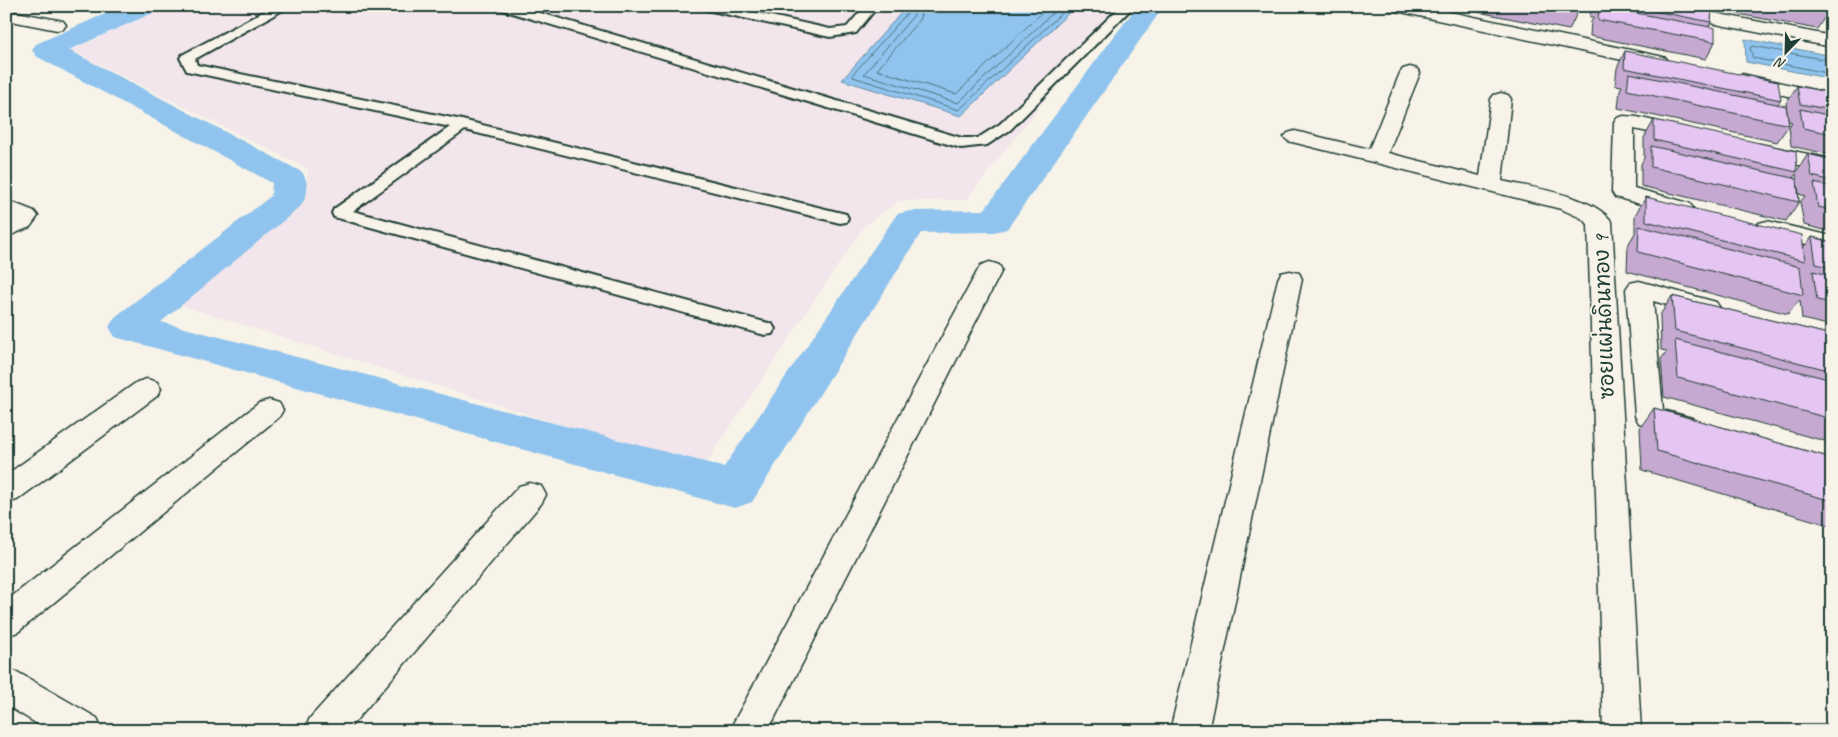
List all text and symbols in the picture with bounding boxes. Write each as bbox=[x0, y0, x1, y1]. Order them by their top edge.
north arrow bbox=[1760, 28, 1810, 78]
text: N bbox=[1772, 53, 1788, 73]
street label: ซอยแผ่นดินทอง 9 bbox=[1588, 233, 1620, 400]

